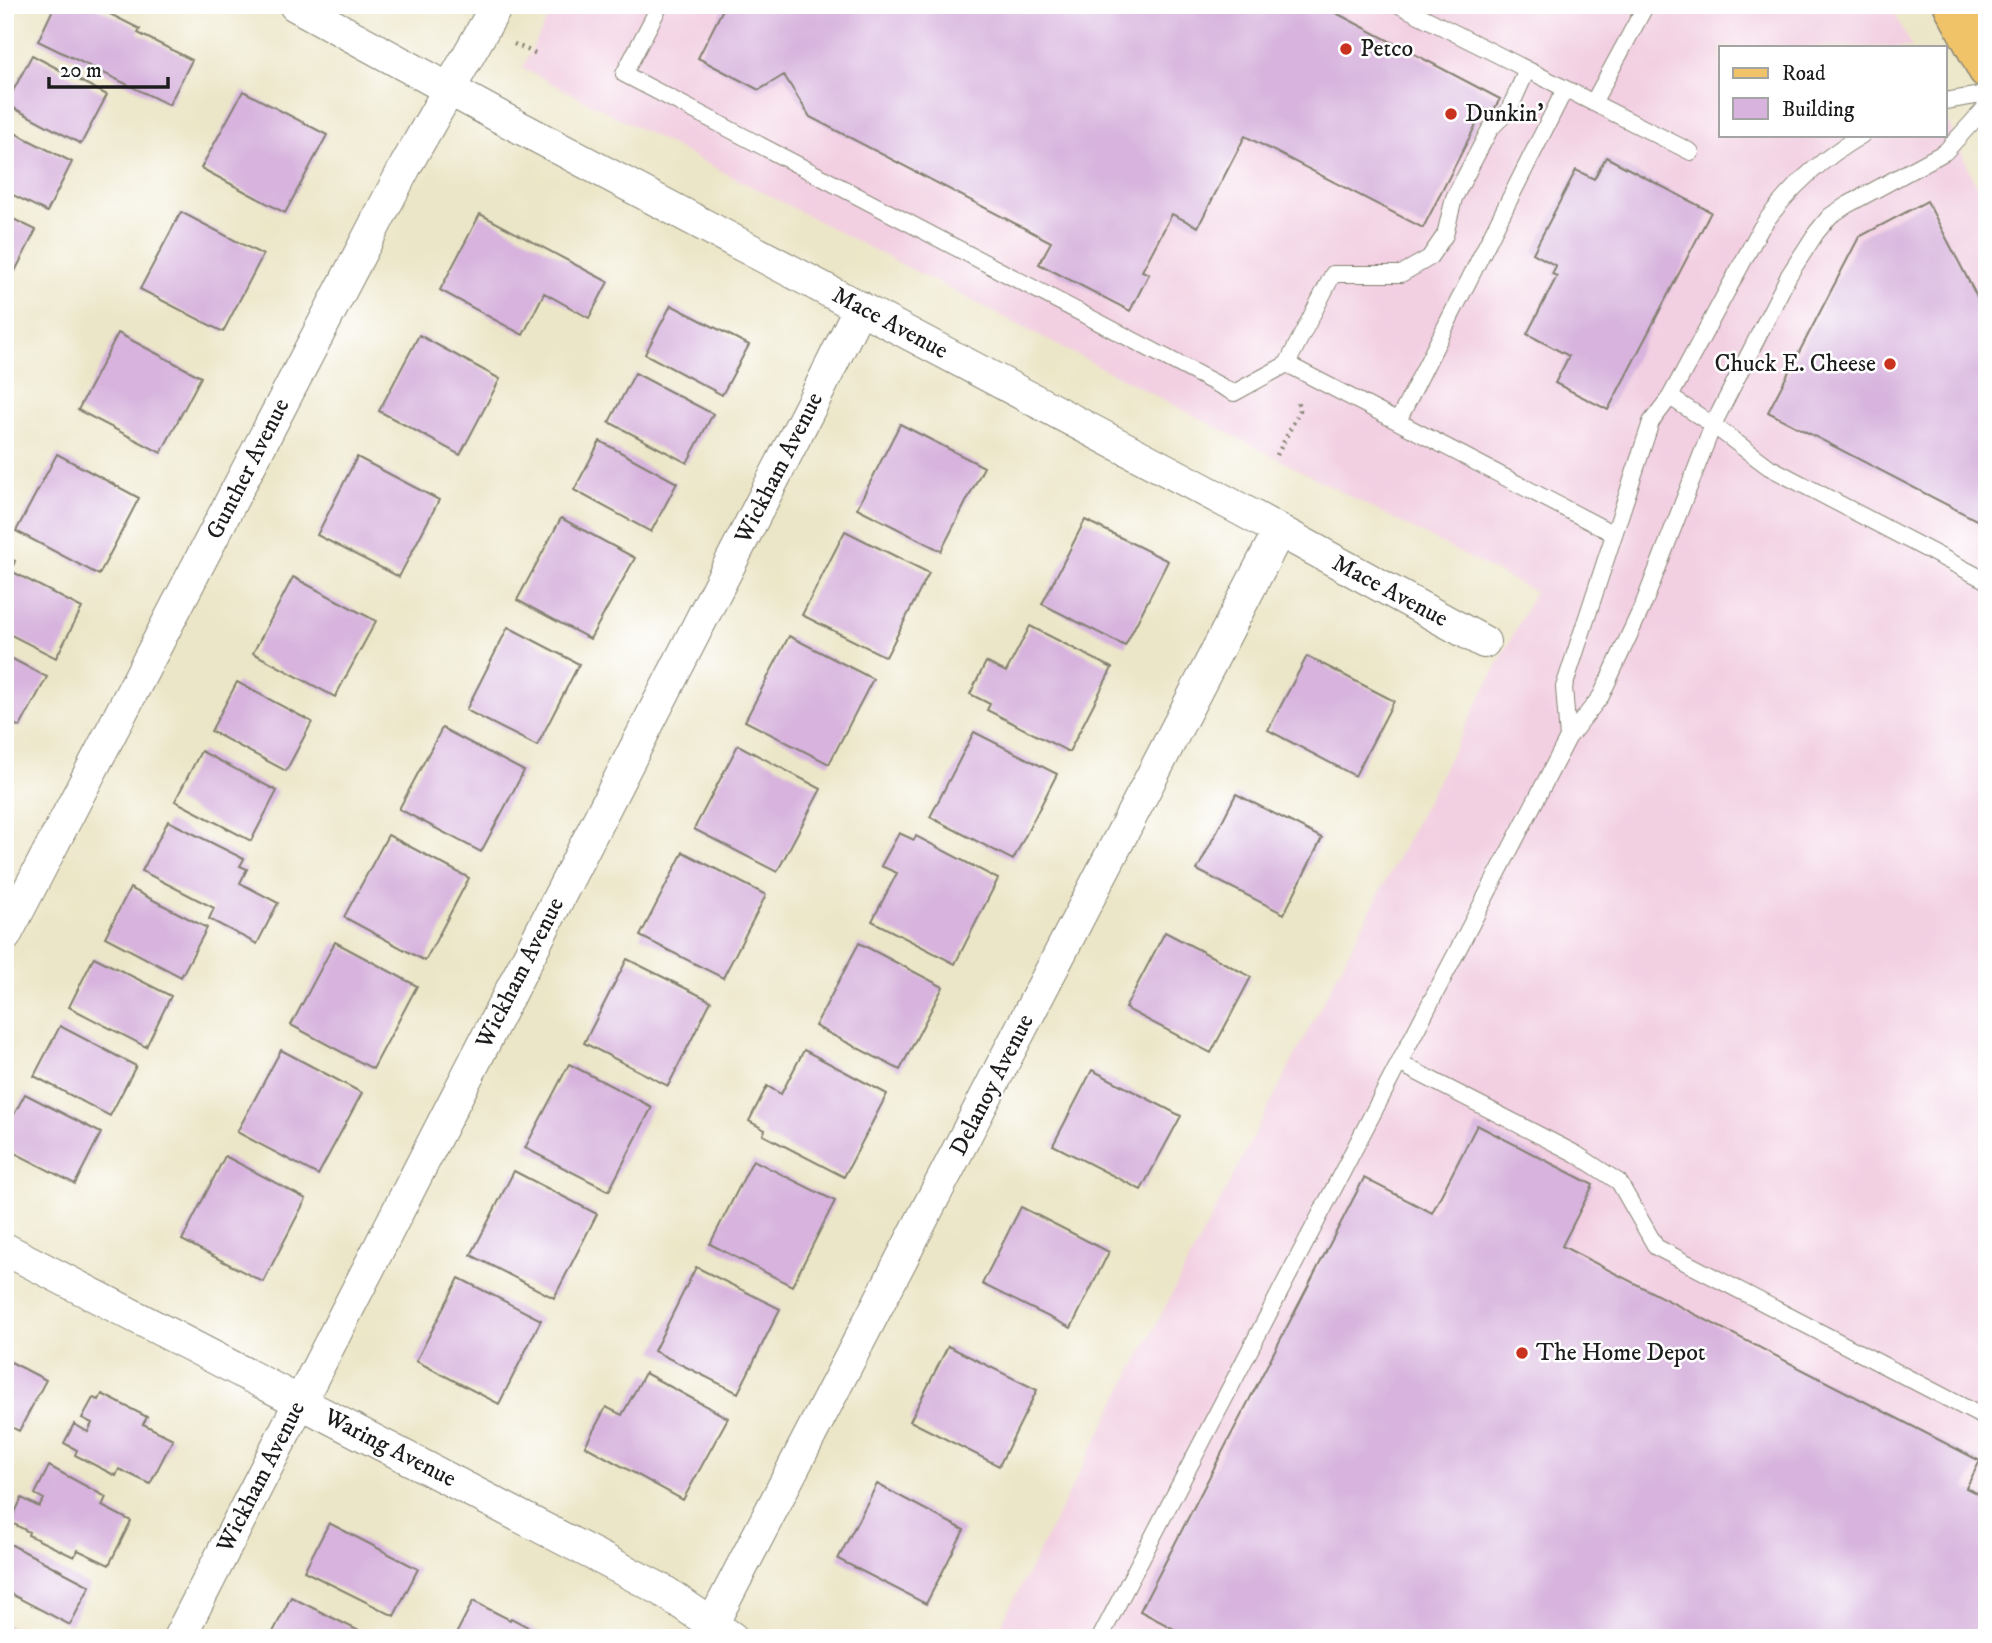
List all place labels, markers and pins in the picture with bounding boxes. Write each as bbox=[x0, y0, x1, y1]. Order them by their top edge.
place label: Petco bbox=[1360, 34, 1413, 64]
marker: Petco bbox=[1338, 41, 1354, 57]
place label: Dunkin' bbox=[1465, 99, 1544, 129]
marker: Dunkin' bbox=[1443, 106, 1459, 122]
place label: Chuck E. Cheese bbox=[1715, 349, 1876, 379]
marker: Chuck E. Cheese bbox=[1882, 356, 1898, 372]
place label: The Home Depot bbox=[1536, 1338, 1706, 1368]
marker: The Home Depot bbox=[1514, 1345, 1530, 1361]

